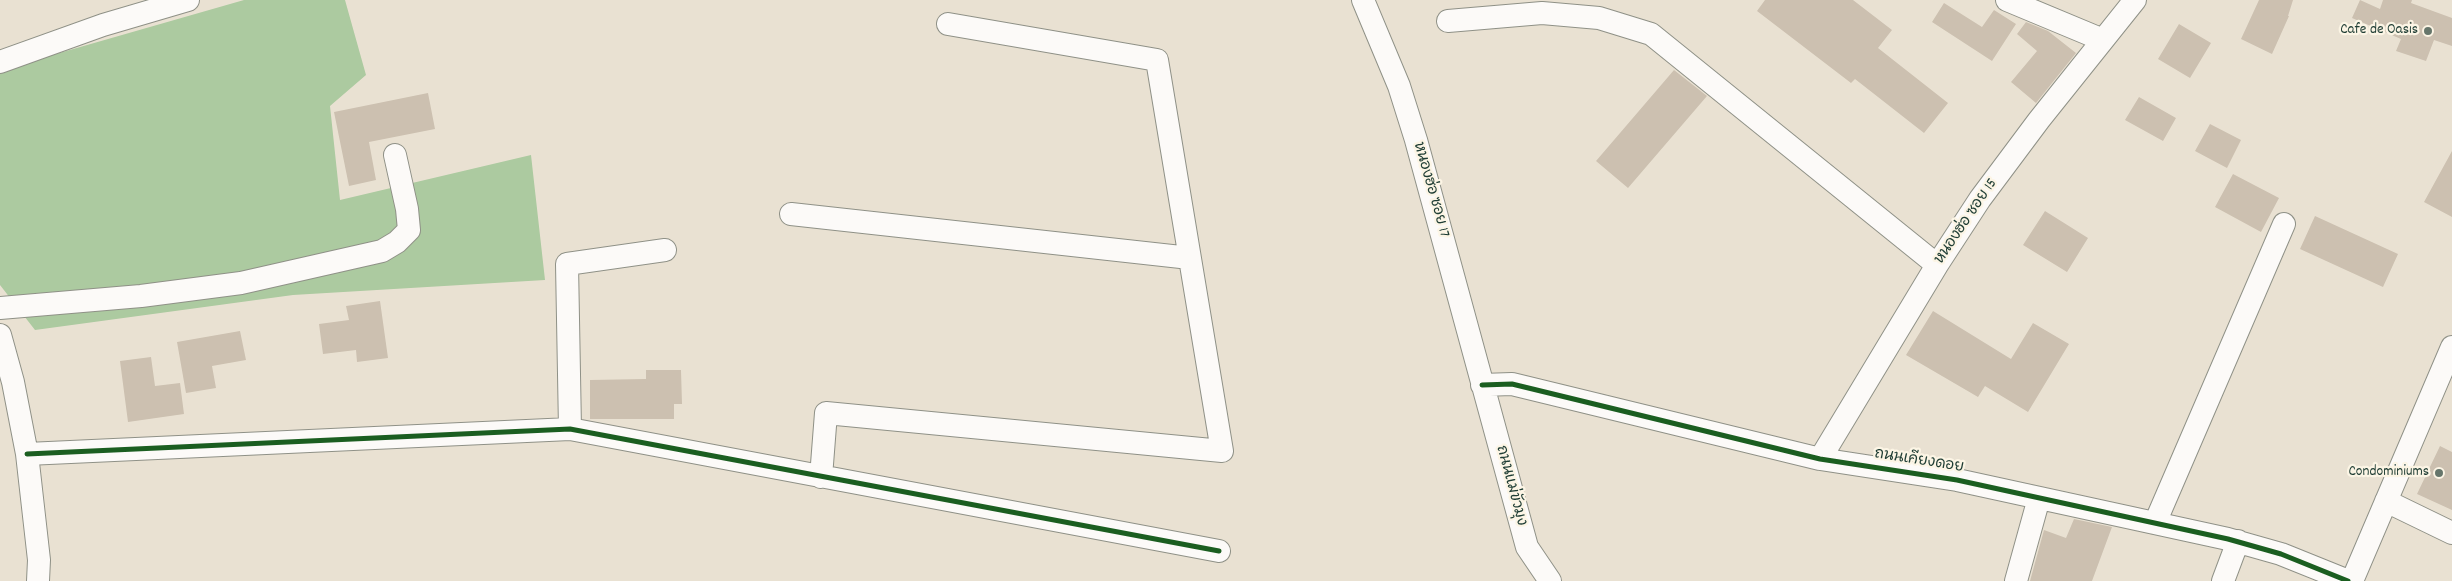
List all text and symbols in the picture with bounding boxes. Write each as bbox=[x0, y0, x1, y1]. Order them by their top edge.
place label: Cafe de Oasis bbox=[2340, 22, 2418, 40]
marker: Cafe de Oasis bbox=[2422, 25, 2434, 37]
street label: หนองฮ่อ ซอย 17 bbox=[1408, 140, 1452, 240]
street label: หนองฮ่อ ซอย 15 bbox=[1932, 176, 2002, 268]
street label: ถนนแม่ขัวมุง bbox=[1491, 444, 1529, 528]
street label: ถนนเคียงดอย bbox=[1873, 446, 1965, 478]
place label: Condominiums bbox=[2348, 464, 2429, 482]
marker: Condominiums bbox=[2433, 467, 2445, 479]

